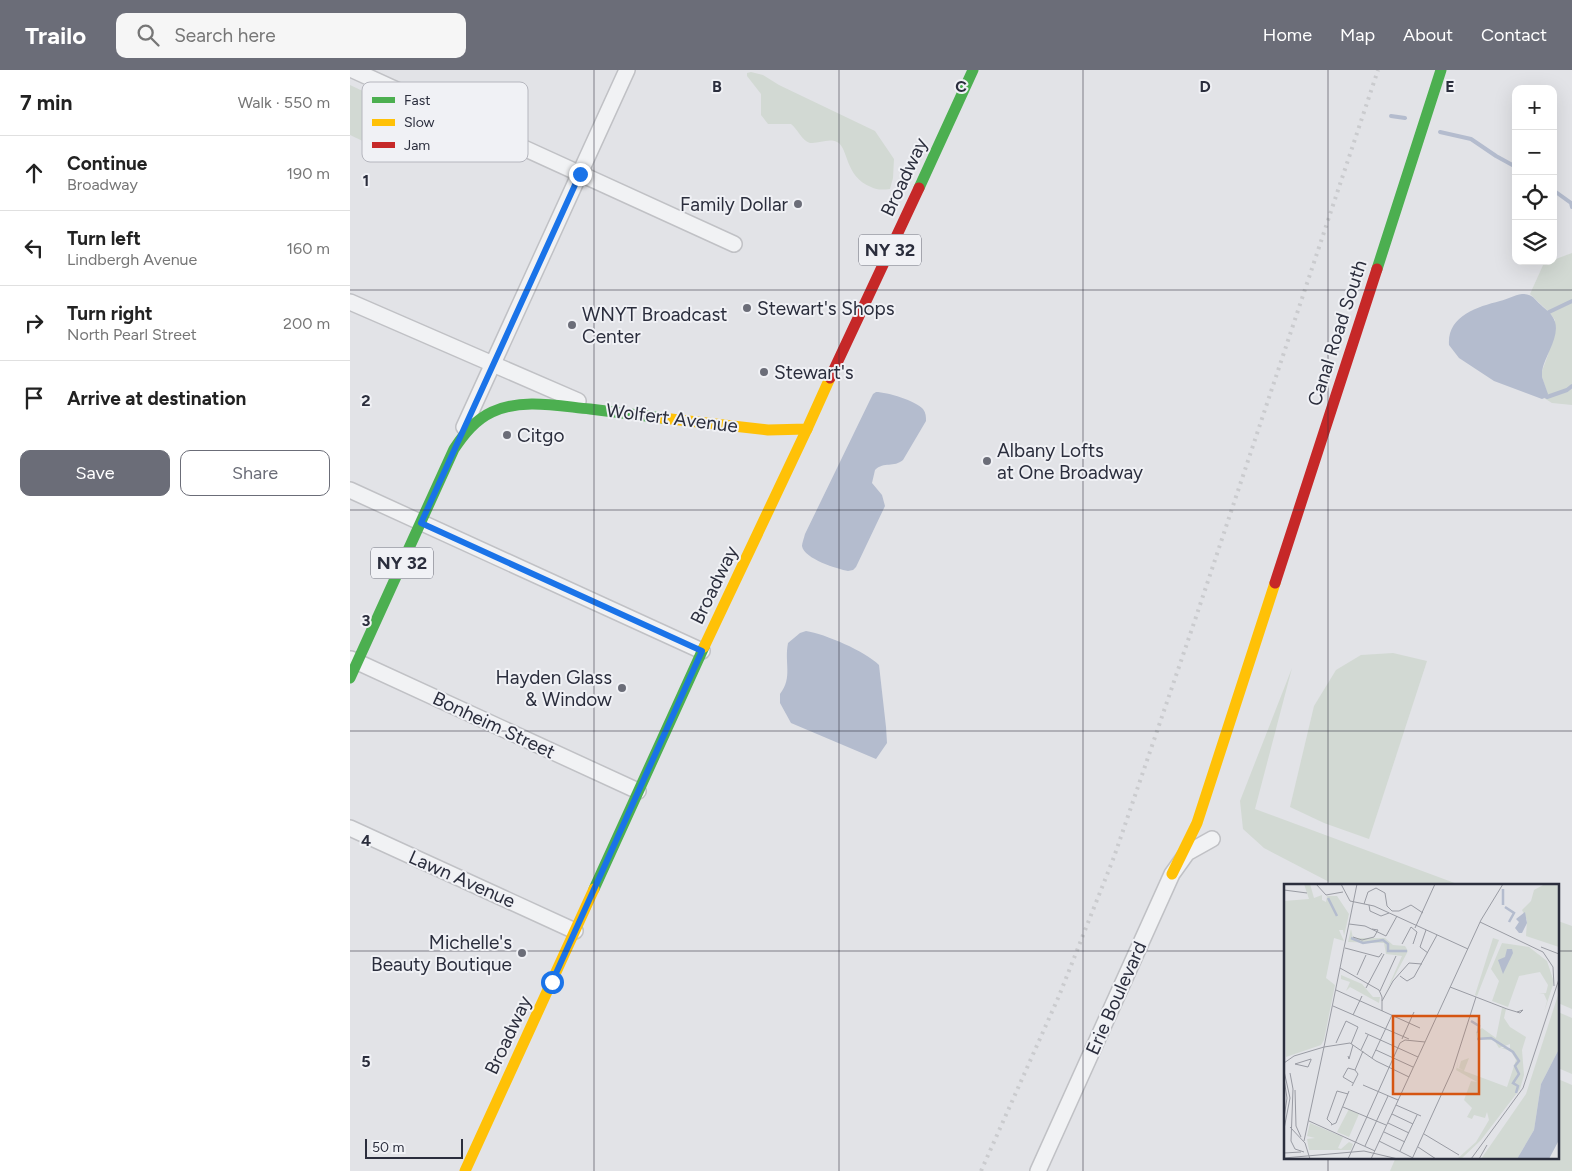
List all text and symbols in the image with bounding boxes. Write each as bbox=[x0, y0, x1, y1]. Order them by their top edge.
search box bbox=[116, 13, 466, 58]
text: Trailo bbox=[25, 21, 86, 50]
icon: search bbox=[134, 21, 162, 49]
text: Search here bbox=[174, 24, 276, 47]
text: Home bbox=[1263, 24, 1312, 46]
text: Map bbox=[1340, 24, 1375, 46]
text: About bbox=[1403, 24, 1453, 46]
text: Contact bbox=[1481, 24, 1547, 46]
text: B bbox=[712, 77, 722, 96]
text: C bbox=[955, 77, 967, 96]
text: D bbox=[1199, 77, 1211, 96]
text: E bbox=[1445, 77, 1455, 96]
legend bbox=[362, 82, 528, 162]
map controls bbox=[1512, 85, 1557, 265]
button: + bbox=[1512, 85, 1557, 130]
text: 7 min bbox=[20, 90, 72, 115]
text: Fast bbox=[404, 92, 430, 109]
text: Walk · 550 m bbox=[238, 93, 330, 112]
text: Slow bbox=[404, 114, 435, 131]
button: − bbox=[1512, 130, 1557, 175]
street label: Broadway bbox=[876, 134, 932, 220]
text: Jam bbox=[404, 137, 430, 154]
text: Continue bbox=[67, 152, 147, 175]
icon: ahead bbox=[20, 159, 48, 187]
route end bbox=[569, 163, 592, 186]
text: 190 m bbox=[287, 164, 330, 183]
text: 1 bbox=[363, 171, 369, 190]
text: Broadway bbox=[67, 175, 138, 194]
button: locate bbox=[1512, 175, 1557, 220]
place label: Family Dollar bbox=[680, 193, 789, 216]
marker: Family Dollar bbox=[792, 198, 804, 210]
button: layers bbox=[1512, 220, 1557, 265]
text: Turn left bbox=[67, 227, 141, 250]
icon: left bbox=[20, 234, 48, 262]
road number: NY 32 bbox=[859, 234, 921, 266]
text: 160 m bbox=[287, 239, 330, 258]
text: Lindbergh Avenue bbox=[67, 250, 197, 269]
street label: Canal Road South bbox=[1303, 257, 1371, 409]
place label: Stewart's Shops bbox=[757, 297, 895, 320]
text: Turn right bbox=[67, 302, 153, 325]
marker: Stewart's Shops bbox=[741, 302, 753, 314]
place label: WNYT Broadcast Center bbox=[582, 303, 727, 348]
icon: right bbox=[20, 309, 48, 337]
text: 200 m bbox=[283, 314, 330, 333]
marker: WNYT Broadcast Center bbox=[566, 319, 578, 331]
text: North Pearl Street bbox=[67, 325, 197, 344]
place label: Stewart's bbox=[774, 361, 854, 384]
marker: Stewart's bbox=[758, 366, 770, 378]
icon: arrive bbox=[20, 384, 48, 412]
text: Arrive at destination bbox=[67, 387, 246, 410]
text: 2 bbox=[361, 391, 371, 410]
street label: Wolfert Avenue bbox=[605, 399, 739, 437]
place label: Citgo bbox=[517, 424, 564, 447]
marker: Citgo bbox=[501, 429, 513, 441]
place label: Albany Lofts at One Broadway bbox=[997, 439, 1143, 484]
button: Save bbox=[20, 450, 170, 496]
button: Share bbox=[180, 450, 330, 496]
marker: Albany Lofts at One Broadway bbox=[981, 455, 993, 467]
street label: Broadway bbox=[685, 542, 743, 628]
road number: NY 32 bbox=[371, 548, 433, 578]
text: 3 bbox=[362, 611, 371, 630]
place label: Hayden Glass & Window bbox=[496, 666, 612, 711]
marker: Hayden Glass & Window bbox=[616, 682, 628, 694]
street label: Bonheim Street bbox=[429, 687, 559, 763]
text: 4 bbox=[361, 831, 371, 850]
street label: Lawn Avenue bbox=[405, 845, 519, 913]
inset map bbox=[1284, 884, 1560, 1158]
place label: Michelle's Beauty Boutique bbox=[371, 931, 512, 976]
street label: Erie Boulevard bbox=[1081, 938, 1151, 1058]
marker: Michelle's Beauty Boutique bbox=[516, 947, 528, 959]
route start bbox=[541, 971, 564, 994]
street label: Broadway bbox=[480, 992, 536, 1078]
text: 5 bbox=[361, 1052, 371, 1071]
scale bar bbox=[365, 1136, 462, 1159]
text: 50 m bbox=[372, 1139, 404, 1156]

